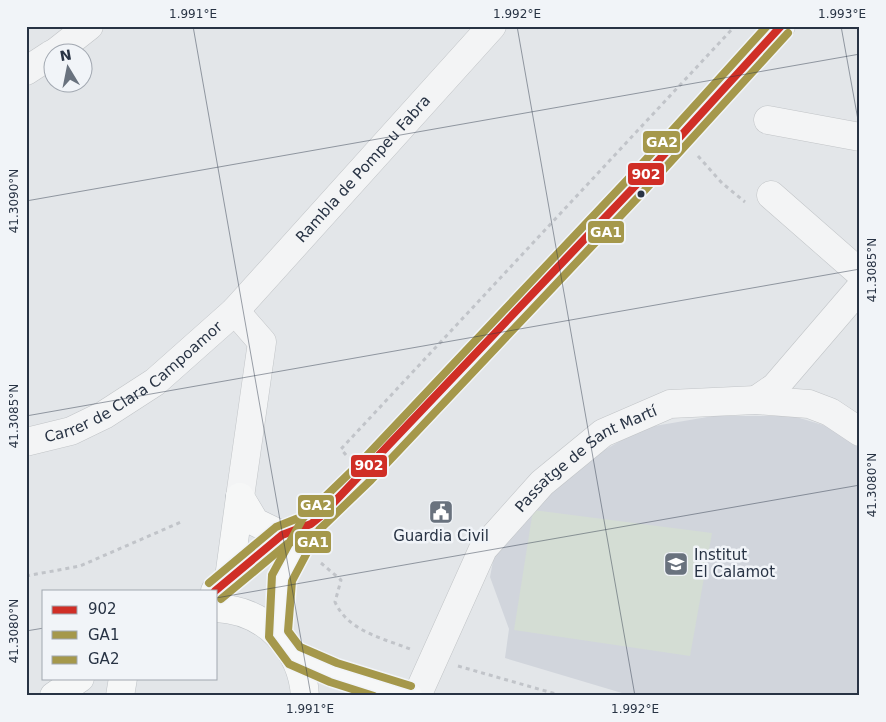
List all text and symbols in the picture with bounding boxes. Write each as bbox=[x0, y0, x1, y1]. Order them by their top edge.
text: 1.991°E bbox=[169, 7, 217, 21]
text: 1.992°E bbox=[493, 7, 541, 21]
text: 1.993°E bbox=[818, 7, 866, 21]
north arrow bbox=[42, 42, 92, 92]
text: N bbox=[59, 46, 73, 64]
street label: Rambla de Pompeu Fabra bbox=[292, 92, 434, 246]
line badge: GA2 bbox=[642, 130, 681, 154]
text: GA2 bbox=[646, 134, 678, 150]
line badge: 902 bbox=[627, 162, 665, 186]
text: 902 bbox=[631, 166, 661, 182]
text: 41.3090°N bbox=[7, 169, 21, 233]
unlabelled marker bbox=[636, 189, 646, 199]
line badge: GA1 bbox=[587, 220, 625, 244]
text: GA1 bbox=[590, 224, 622, 240]
text: 41.3085°N bbox=[865, 238, 879, 302]
street label: Carrer de Clara Campoamor bbox=[43, 317, 227, 446]
text: 41.3085°N bbox=[7, 384, 21, 448]
street label: Passatge de Sant Martí bbox=[511, 401, 660, 516]
text: 41.3080°N bbox=[865, 453, 879, 517]
line badge: 902 bbox=[350, 454, 388, 478]
text: 902 bbox=[354, 457, 384, 473]
line badge: GA2 bbox=[297, 494, 335, 518]
text: GA2 bbox=[300, 497, 332, 513]
public building icon: Guardia Civil bbox=[428, 499, 454, 525]
place label: Guardia Civil bbox=[393, 527, 489, 545]
line badge: GA1 bbox=[294, 530, 332, 554]
text: GA1 bbox=[297, 534, 329, 550]
place label: Institut El Calamot bbox=[694, 546, 775, 581]
school or university icon: Institut El Calamot bbox=[663, 551, 689, 577]
legend bbox=[42, 590, 218, 680]
text: 41.3080°N bbox=[7, 599, 21, 663]
text: 902 bbox=[88, 600, 117, 618]
text: GA1 bbox=[88, 626, 119, 644]
text: GA2 bbox=[88, 650, 119, 668]
text: 1.991°E bbox=[286, 702, 334, 716]
text: 1.992°E bbox=[611, 702, 659, 716]

